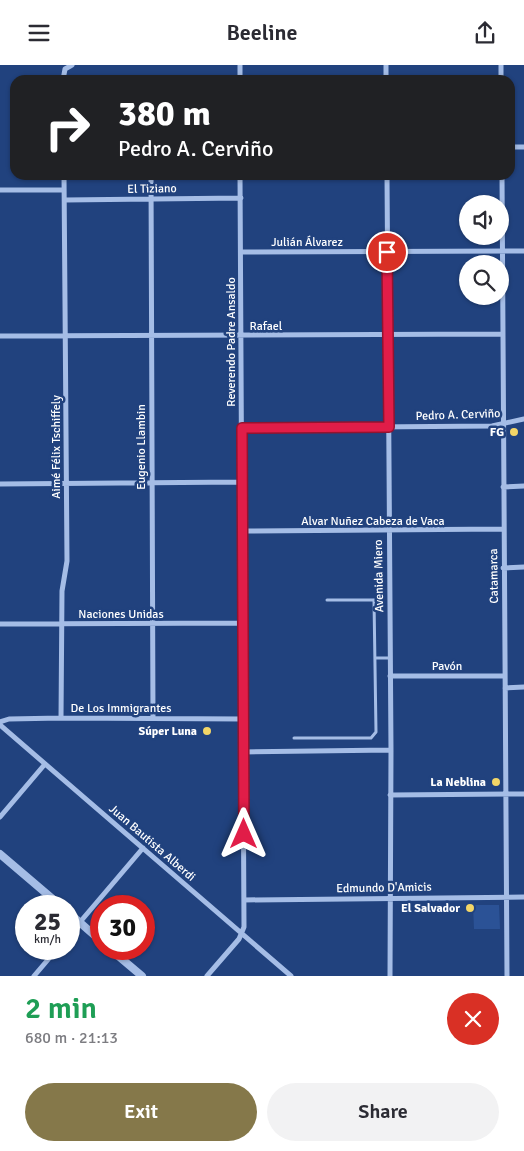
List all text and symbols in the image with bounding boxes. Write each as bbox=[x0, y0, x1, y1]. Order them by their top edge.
icon: menu bbox=[25, 19, 53, 47]
text: Beeline bbox=[226, 19, 298, 46]
icon: share bbox=[471, 19, 499, 47]
text: 380 m bbox=[118, 92, 211, 135]
icon: right bbox=[35, 95, 100, 160]
text: Pedro A. Cerviño bbox=[118, 135, 273, 162]
street label: El Tiziano bbox=[127, 181, 177, 197]
map controls bbox=[459, 195, 509, 305]
button: sound bbox=[459, 195, 509, 245]
pin bbox=[366, 231, 408, 273]
street label: Julián Álvarez bbox=[271, 235, 343, 250]
icon: arrive bbox=[373, 238, 401, 266]
button: search bbox=[459, 255, 509, 305]
street label: Reverendo Padre Ansaldo bbox=[224, 277, 239, 407]
street label: Rafael bbox=[250, 319, 283, 334]
street label: Aimé Félix Tschiffely bbox=[49, 395, 64, 499]
street label: Eugenio Llambin bbox=[134, 404, 149, 490]
street label: Pedro A. Cerviño bbox=[415, 406, 501, 424]
place label: FG bbox=[490, 425, 504, 440]
marker: FG bbox=[508, 426, 520, 438]
street label: Alvar Nuñez Cabeza de Vaca bbox=[301, 514, 445, 529]
street label: Avenida Miero bbox=[371, 540, 387, 612]
street label: Catamarca bbox=[486, 548, 502, 604]
street label: Naciones Unidas bbox=[78, 607, 164, 622]
street label: Pavón bbox=[432, 659, 462, 674]
street label: De Los Immigrantes bbox=[70, 701, 172, 716]
place label: Súper Luna bbox=[138, 724, 197, 739]
marker: Súper Luna bbox=[201, 725, 213, 737]
place label: La Neblina bbox=[430, 775, 486, 790]
marker: La Neblina bbox=[490, 776, 502, 788]
street label: Juan Bautista Alberdi bbox=[106, 801, 198, 885]
position arrow bbox=[217, 807, 269, 859]
street label: Edmundo D'Amicis bbox=[336, 880, 432, 896]
speed limit sign: 30 bbox=[90, 895, 155, 960]
place label: El Salvador bbox=[401, 901, 460, 916]
marker: El Salvador bbox=[464, 902, 476, 914]
text: 25 bbox=[34, 906, 61, 937]
text: km/h bbox=[34, 932, 61, 947]
text: 2 min bbox=[25, 990, 97, 1027]
button: close bbox=[447, 993, 499, 1045]
text: 680 m · 21:13 bbox=[25, 1028, 118, 1048]
button: Exit bbox=[25, 1083, 257, 1141]
button: Share bbox=[267, 1083, 499, 1141]

